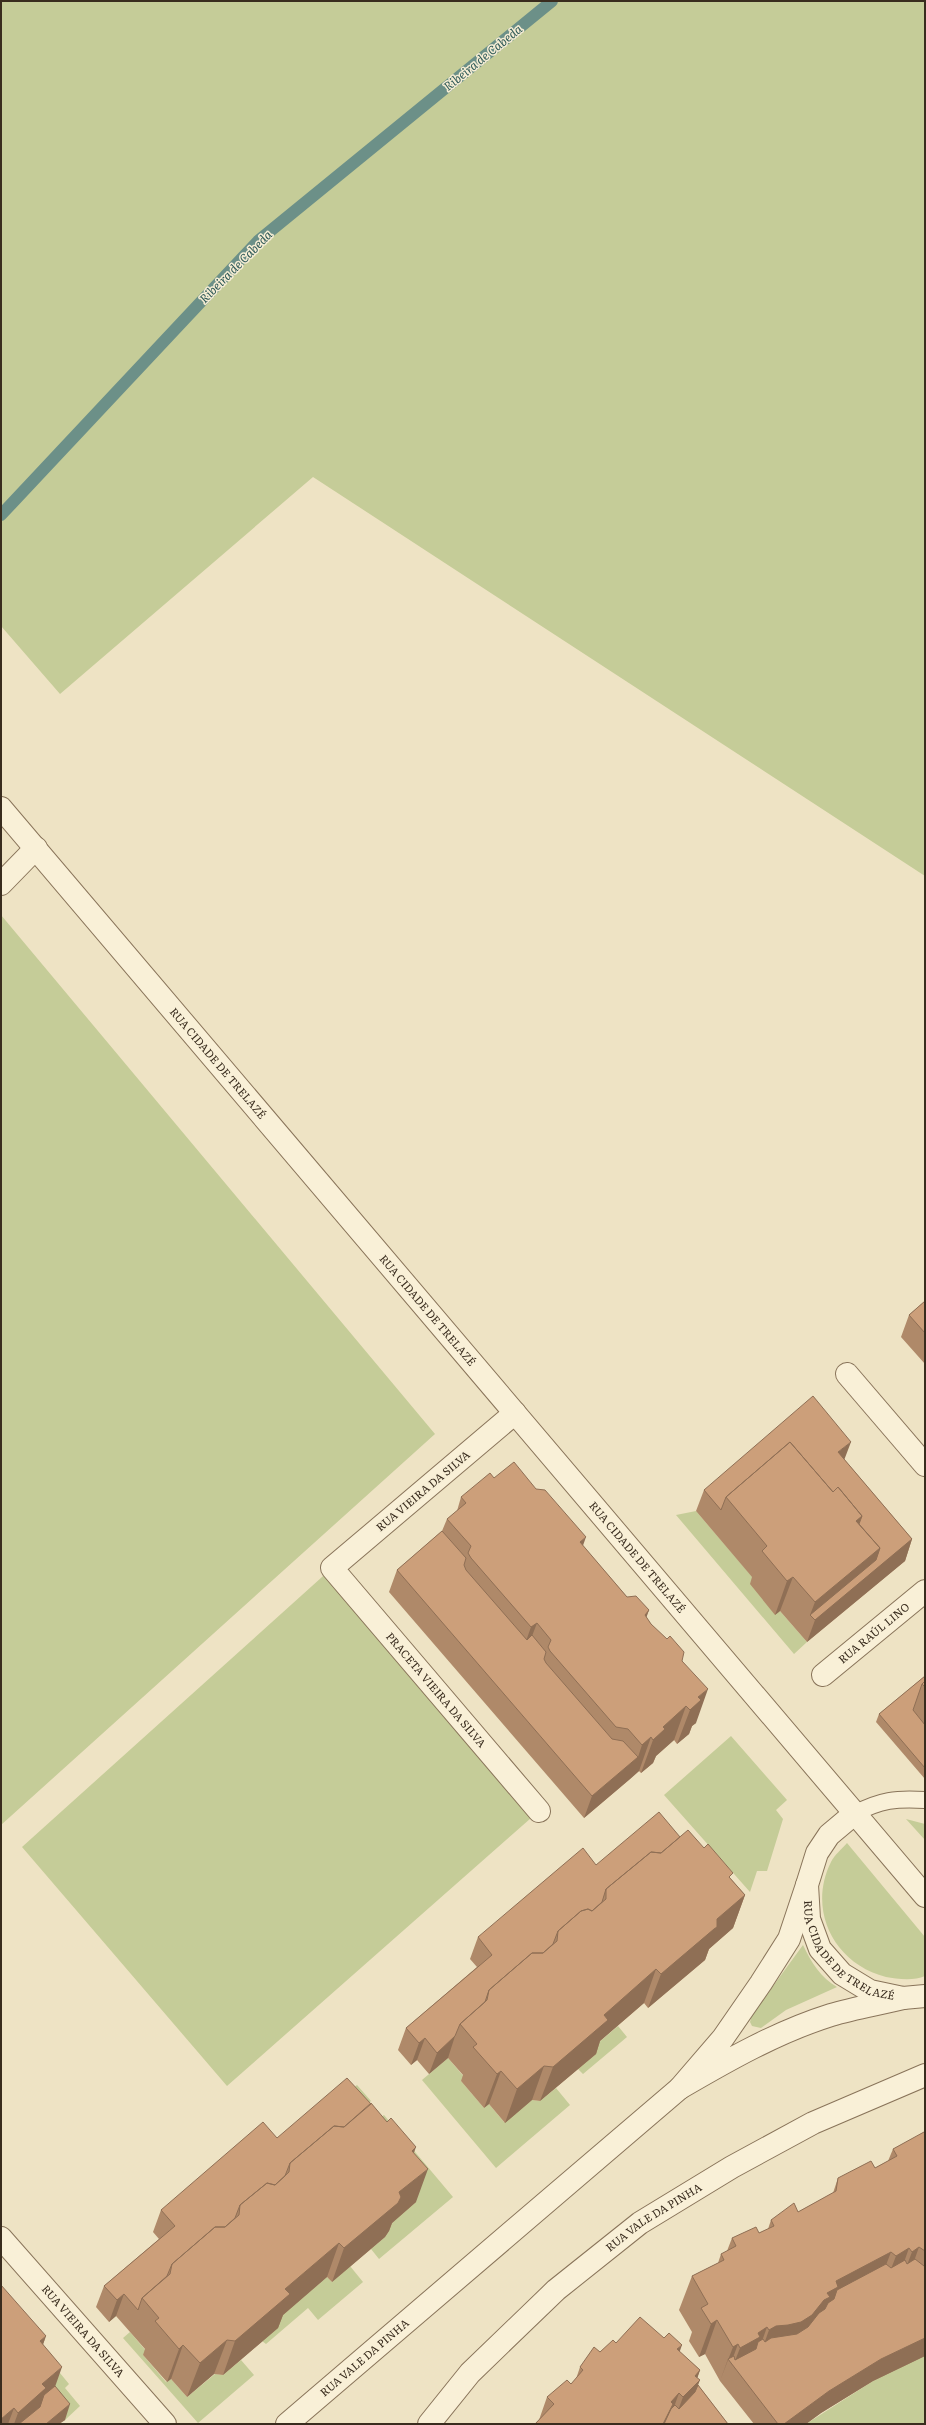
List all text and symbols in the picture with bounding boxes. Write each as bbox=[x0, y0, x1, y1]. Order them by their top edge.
water label: Ribeira de Cabeda bbox=[439, 20, 526, 95]
water label: Ribeira de Cabeda bbox=[195, 226, 276, 307]
street label: RUA CIDADE DE TRELAZÉ bbox=[167, 1004, 271, 1122]
street label: RUA CIDADE DE TRELAZÉ bbox=[376, 1250, 480, 1369]
street label: RUA VIEIRA DA SILVA bbox=[372, 1446, 473, 1534]
street label: RUA CIDADE DE TRELAZÉ bbox=[586, 1497, 690, 1616]
street label: RUA RAÚL LINO bbox=[834, 1598, 912, 1666]
street label: PRACETA VIEIRA DA SILVA bbox=[383, 1628, 490, 1750]
street label: RUA CIDADE DE TRELAZÉ bbox=[801, 1900, 896, 2003]
street label: RUA VALE DA PINHA bbox=[602, 2178, 704, 2254]
street label: RUA VIEIRA DA SILVA bbox=[39, 2281, 129, 2380]
street label: RUA VALE DA PINHA bbox=[316, 2314, 412, 2400]

